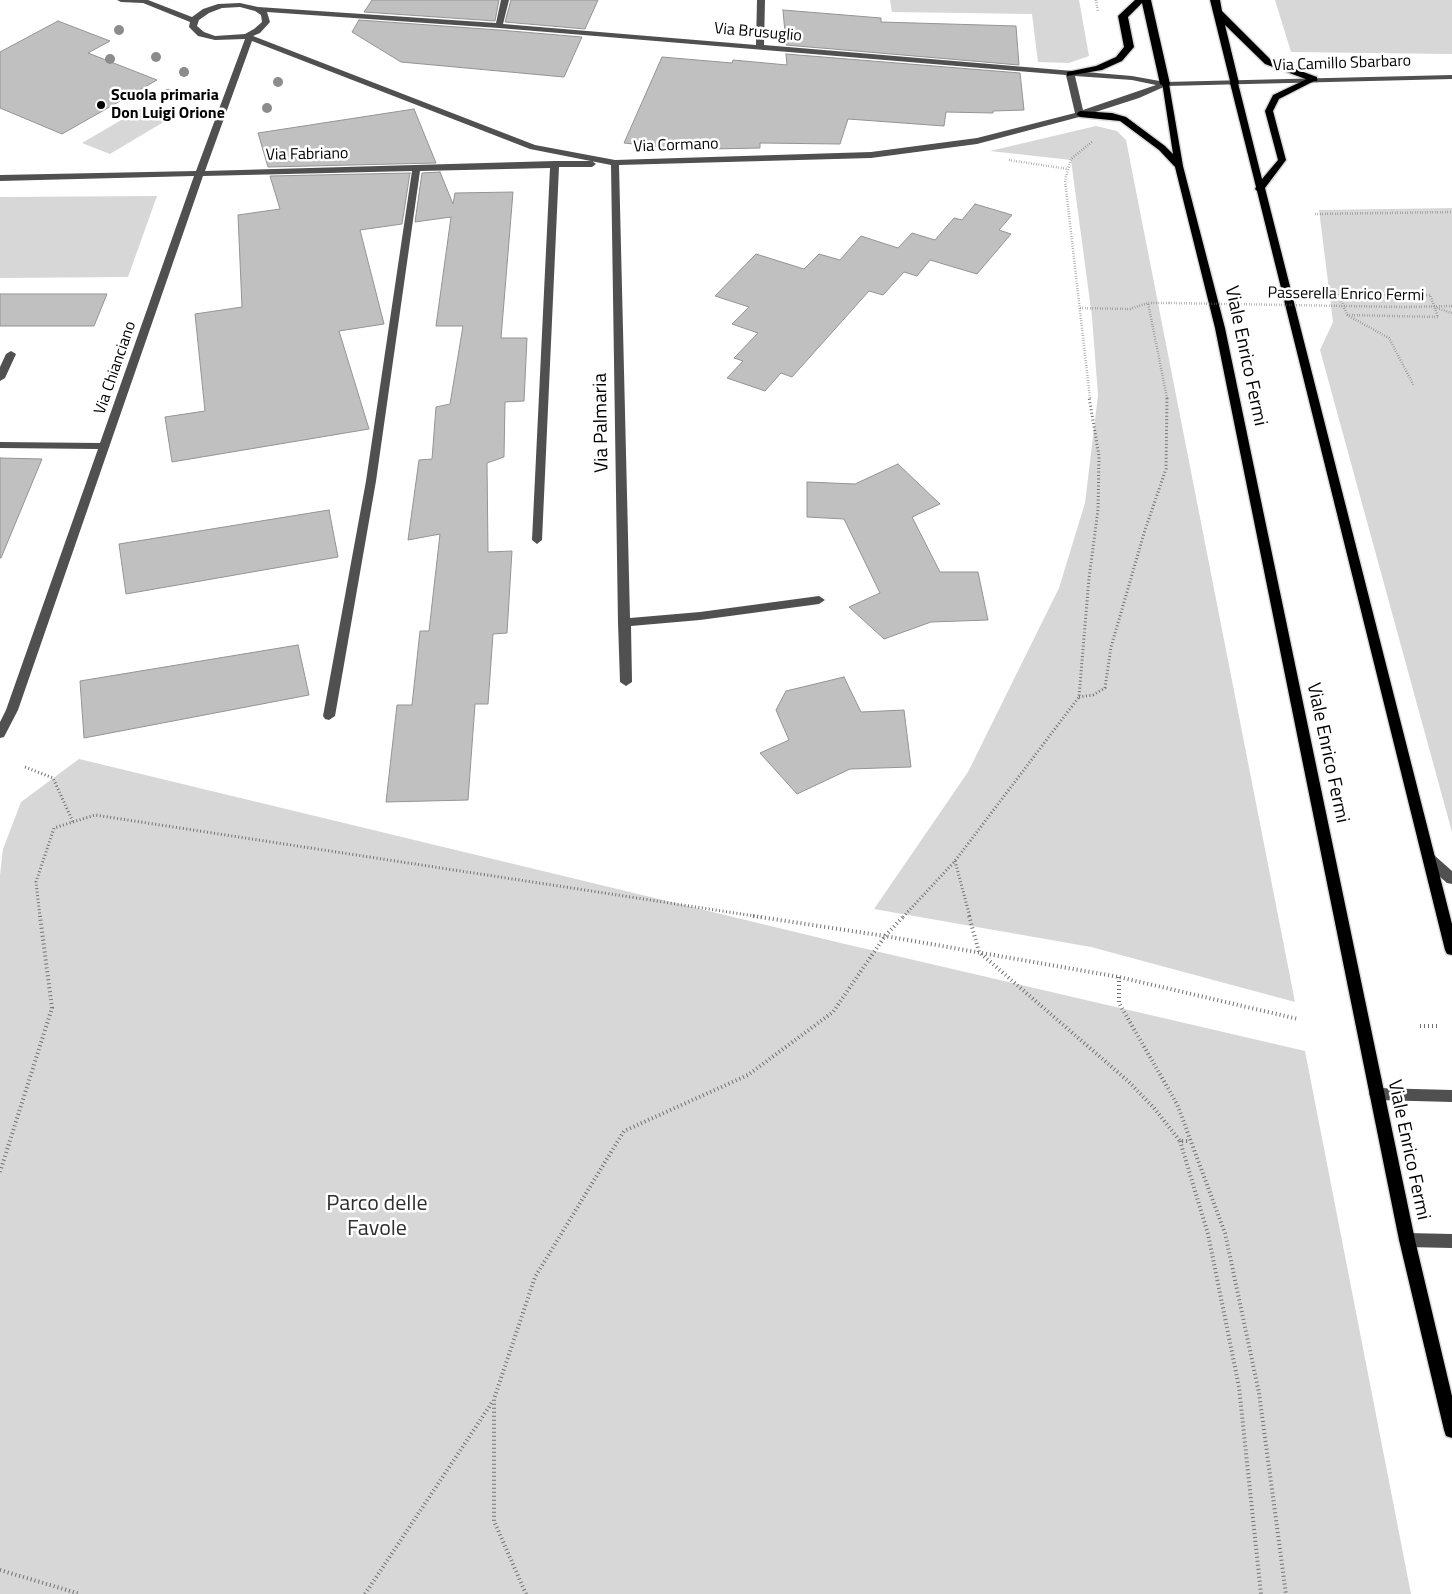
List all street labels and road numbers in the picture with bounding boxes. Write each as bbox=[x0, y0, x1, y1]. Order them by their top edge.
street label: Via Brusuglio bbox=[713, 20, 803, 46]
street label: Via Camillo Sbarbaro bbox=[1273, 52, 1411, 76]
street label: Via Cormano bbox=[633, 135, 719, 157]
street label: Via Fabriano bbox=[265, 145, 349, 165]
street label: Viale Enrico Fermi bbox=[1219, 284, 1271, 428]
street label: Passerella Enrico Fermi bbox=[1267, 284, 1425, 306]
street label: Via Chianciano bbox=[91, 319, 141, 417]
street label: Via Palmaria bbox=[590, 373, 614, 473]
street label: Viale Enrico Fermi bbox=[1301, 681, 1353, 825]
street label: Viale Enrico Fermi bbox=[1382, 1078, 1434, 1222]

